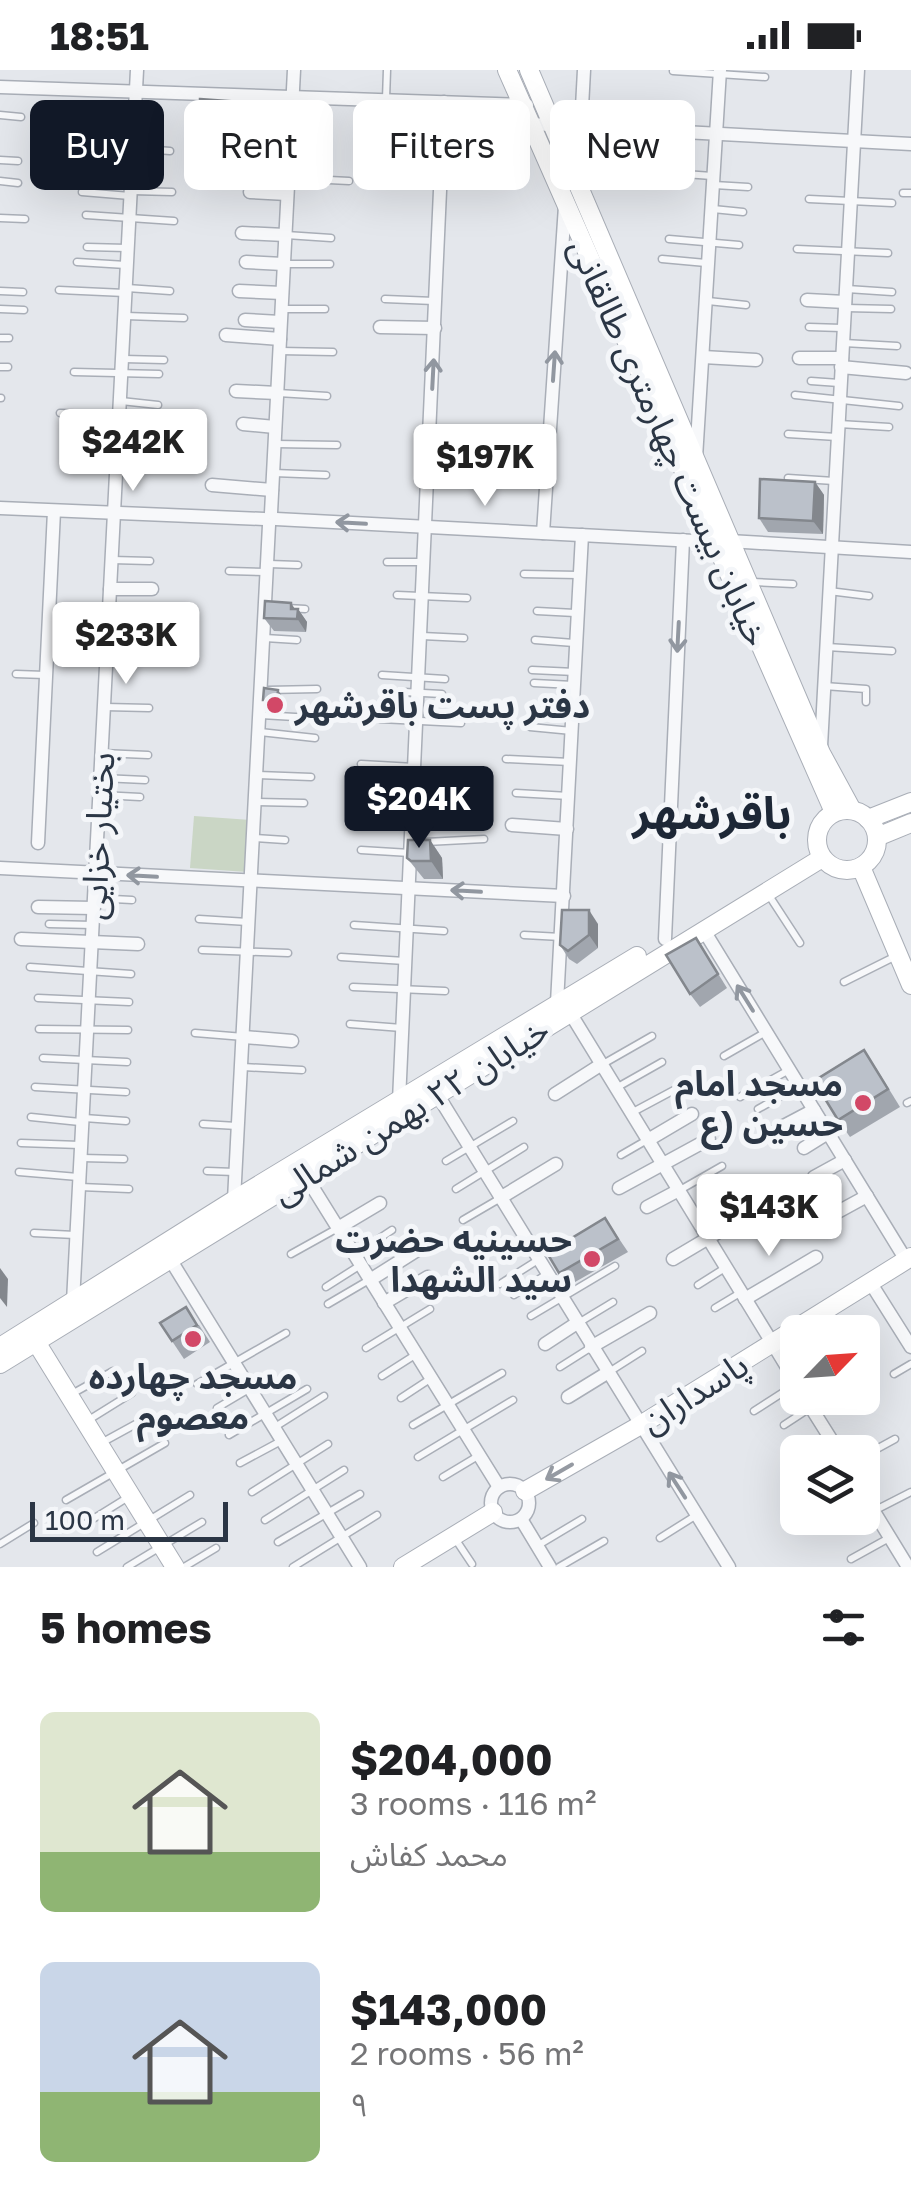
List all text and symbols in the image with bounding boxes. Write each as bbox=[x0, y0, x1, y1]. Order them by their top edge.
text: 18:51 bbox=[50, 13, 149, 58]
chip: Buy bbox=[30, 100, 164, 190]
chip: Rent bbox=[184, 100, 333, 190]
chip: Filters bbox=[353, 100, 530, 190]
chip: New bbox=[550, 100, 695, 190]
street label: خیابان بیست چهارمتری طالقانی bbox=[559, 232, 779, 653]
one-way arrow bbox=[545, 350, 564, 382]
one-way arrow bbox=[424, 359, 443, 391]
pin: $242K bbox=[63, 409, 203, 494]
text: $242K bbox=[81, 422, 185, 460]
pin: $197K bbox=[415, 424, 555, 509]
text: $197K bbox=[436, 437, 534, 475]
one-way arrow bbox=[335, 513, 367, 532]
pin: $233K bbox=[56, 602, 196, 687]
text: $233K bbox=[74, 615, 178, 653]
one-way arrow bbox=[668, 621, 687, 653]
place label: دفتر پست باقرشهر bbox=[293, 684, 590, 730]
marker: دفتر پست باقرشهر bbox=[264, 694, 286, 716]
street label: بختیار خزایی bbox=[72, 751, 123, 921]
pin: $204K bbox=[349, 766, 489, 851]
text: $204K bbox=[367, 779, 471, 817]
district label: باقرشهر bbox=[631, 785, 791, 840]
one-way arrow bbox=[126, 866, 158, 885]
one-way arrow bbox=[451, 881, 483, 900]
one-way arrow bbox=[735, 984, 755, 1013]
street label: خیابان ۲۲ بهمن شمالی bbox=[263, 1008, 557, 1212]
place label: مسجد امام حسین (ع bbox=[675, 1062, 843, 1150]
marker: مسجد امام حسین (ع bbox=[852, 1092, 874, 1114]
pin: $143K bbox=[699, 1174, 839, 1259]
text: $143K bbox=[719, 1187, 819, 1225]
place label: حسینیه حضرت سید الشهدا bbox=[335, 1218, 572, 1300]
marker: حسینیه حضرت سید الشهدا bbox=[581, 1248, 603, 1270]
north arrow bbox=[780, 1315, 880, 1415]
map controls bbox=[780, 1315, 880, 1535]
marker: مسجد چهارده معصوم bbox=[182, 1328, 204, 1350]
street label: پاسداران bbox=[632, 1343, 757, 1443]
place label: مسجد چهارده معصوم bbox=[89, 1355, 297, 1443]
button: layers bbox=[780, 1435, 880, 1535]
one-way arrow bbox=[545, 1462, 574, 1482]
one-way arrow bbox=[666, 1471, 687, 1500]
scale bar bbox=[30, 1497, 228, 1542]
text: 100 m bbox=[45, 1503, 125, 1536]
icon: filters bbox=[816, 1600, 871, 1655]
text: 5 homes bbox=[40, 1602, 212, 1652]
text: $204,000 bbox=[350, 1734, 553, 1784]
icon: home bbox=[120, 1752, 240, 1872]
text: 3 rooms · 116 m² bbox=[350, 1784, 596, 1822]
text: محمد کفاش bbox=[350, 1835, 508, 1873]
text: $143,000 bbox=[350, 1984, 547, 2034]
icon: home bbox=[120, 2002, 240, 2122]
text: 2 rooms · 56 m² bbox=[350, 2034, 584, 2072]
text: ۹ bbox=[350, 2085, 368, 2123]

